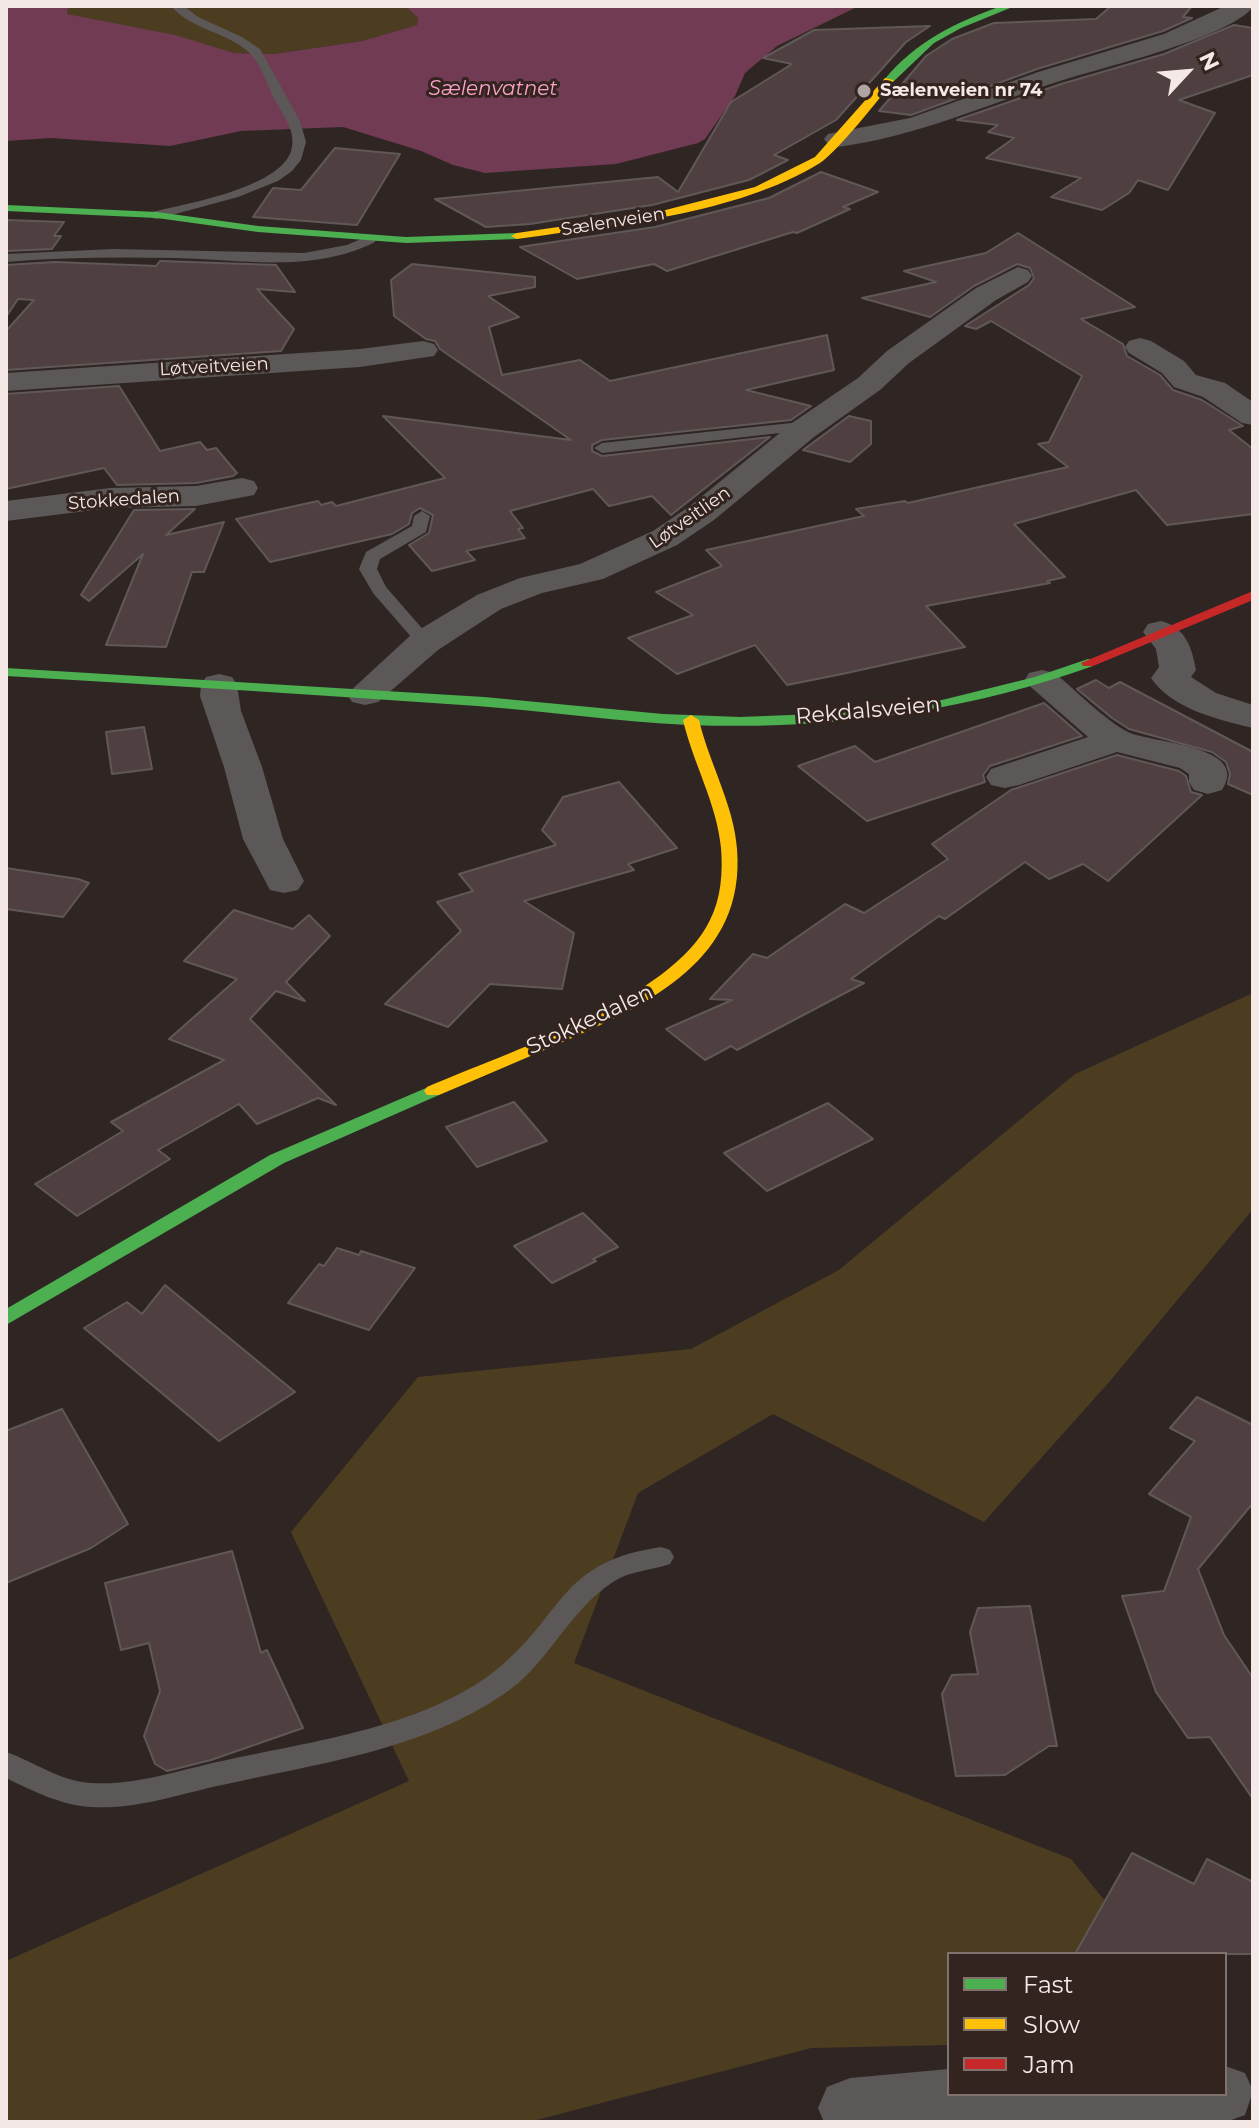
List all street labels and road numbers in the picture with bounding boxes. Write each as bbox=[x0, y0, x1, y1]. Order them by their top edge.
street label: Sælenveien bbox=[560, 203, 666, 241]
street label: Løtveitveien bbox=[159, 353, 269, 381]
street label: Løtveitlien bbox=[645, 482, 735, 554]
street label: Stokkedalen bbox=[67, 485, 181, 515]
street label: Rekdalsveien bbox=[795, 692, 941, 730]
street label: Stokkedalen bbox=[522, 979, 658, 1061]

